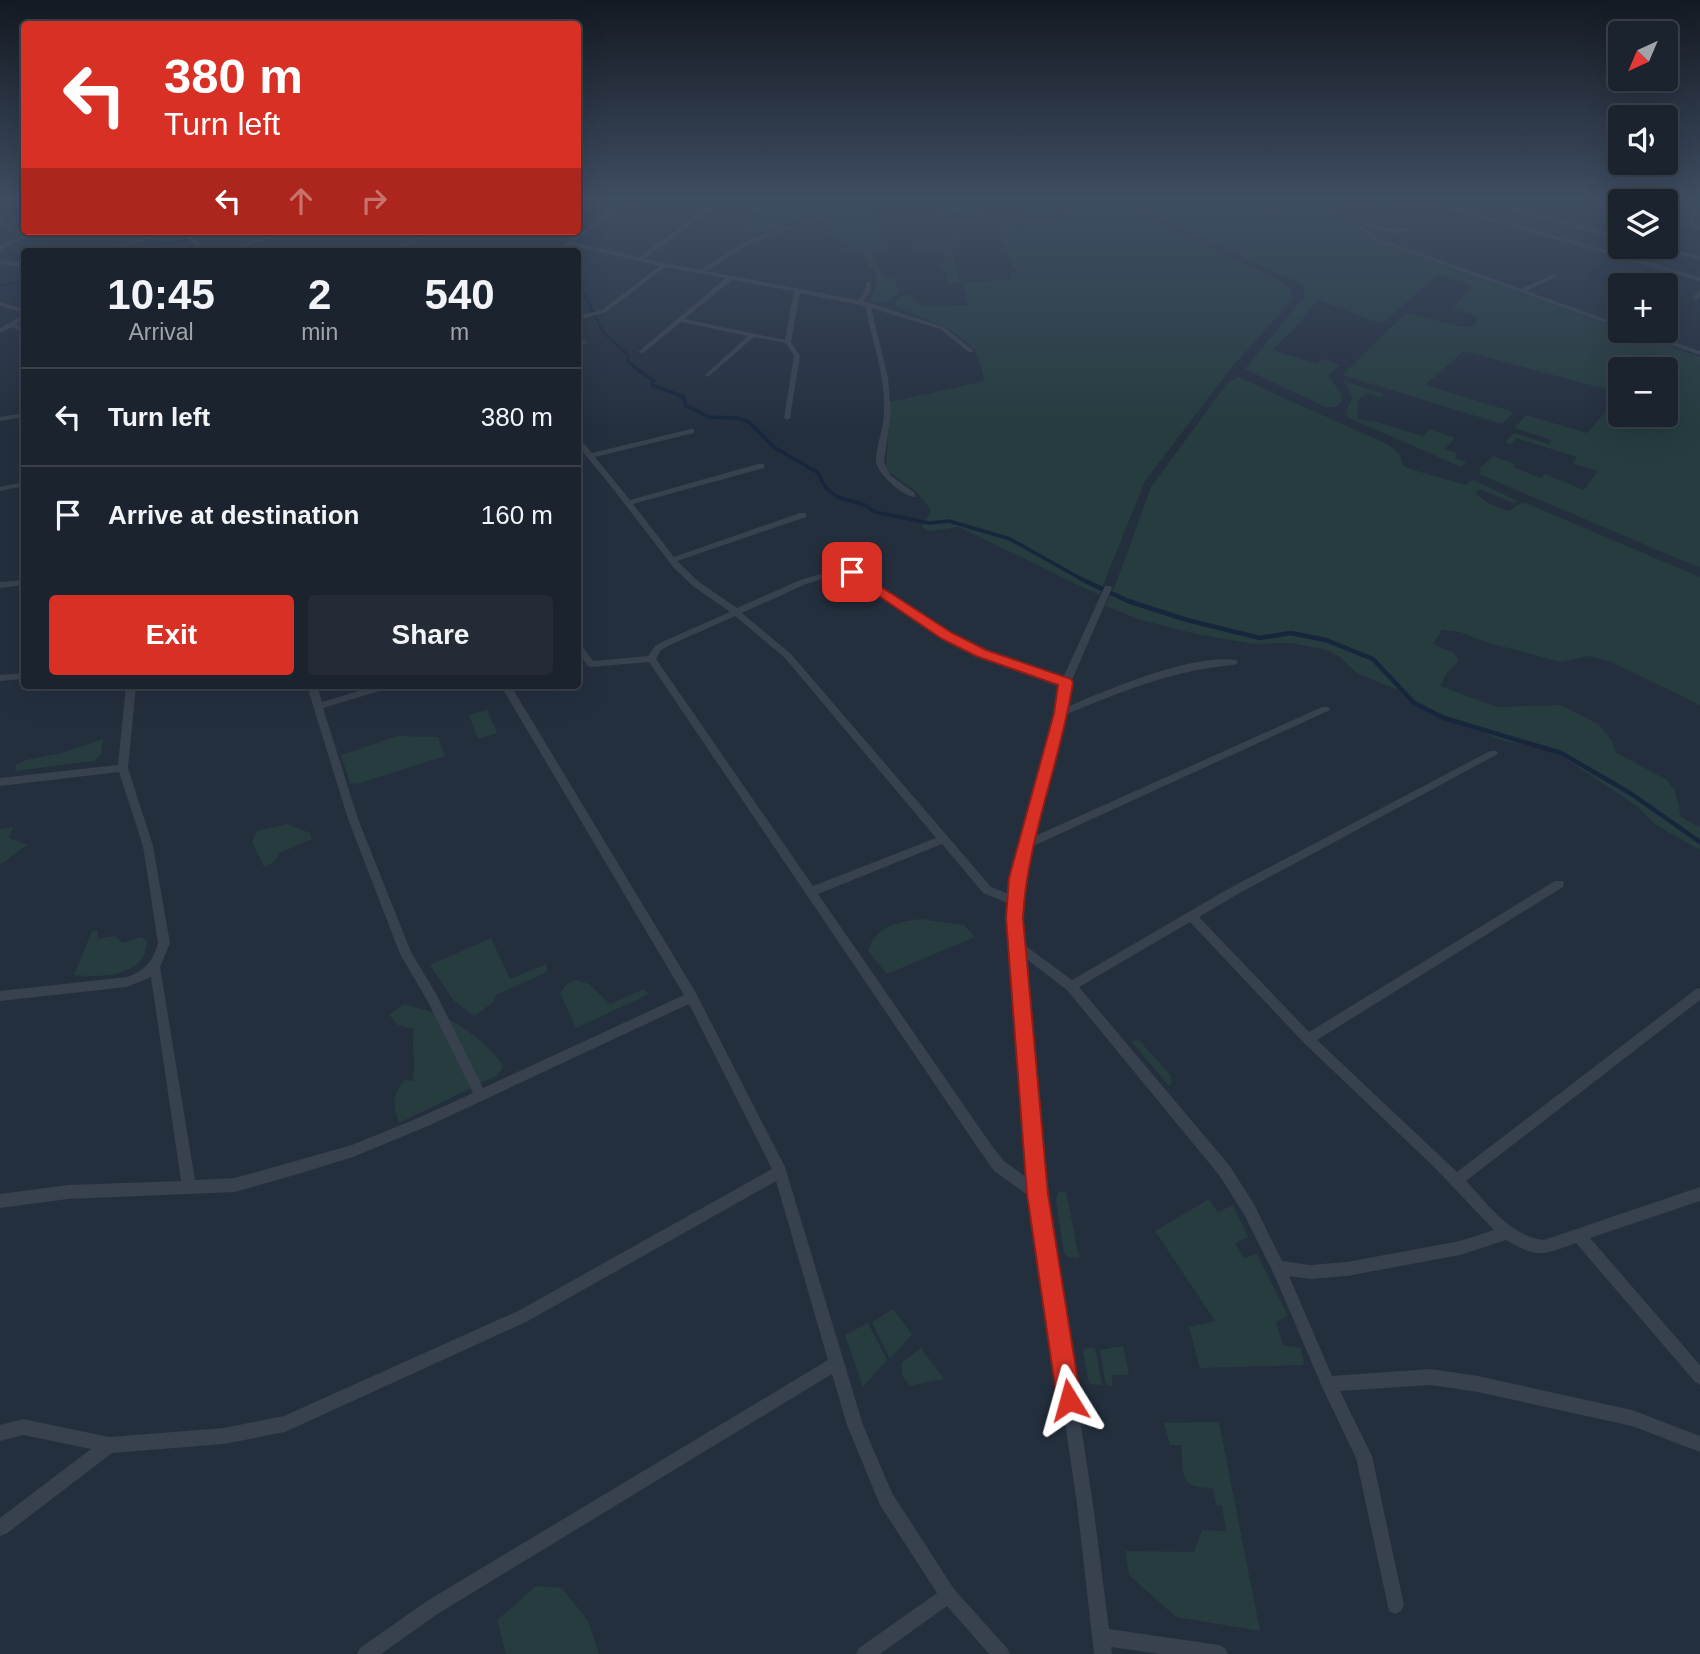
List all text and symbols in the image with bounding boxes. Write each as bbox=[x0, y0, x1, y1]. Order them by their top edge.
north arrow bbox=[1608, 21, 1678, 91]
map controls bbox=[1608, 21, 1678, 427]
icon: left bbox=[49, 49, 140, 140]
text: 380 m bbox=[164, 49, 303, 103]
button: sound bbox=[1608, 105, 1678, 175]
text: Turn left bbox=[164, 106, 280, 142]
icon: left bbox=[209, 182, 247, 220]
icon: ahead bbox=[282, 182, 320, 220]
icon: right bbox=[355, 182, 393, 220]
button: layers bbox=[1608, 189, 1678, 259]
text: 10:45 bbox=[107, 271, 215, 318]
text: 2 bbox=[308, 271, 331, 318]
text: 540 bbox=[425, 271, 495, 318]
button: + bbox=[1608, 273, 1678, 343]
text: Arrival bbox=[128, 319, 194, 345]
text: min bbox=[301, 319, 338, 345]
text: m bbox=[450, 319, 469, 345]
button: − bbox=[1608, 357, 1678, 427]
icon: left bbox=[49, 398, 87, 436]
text: Turn left bbox=[108, 402, 210, 432]
text: 380 m bbox=[481, 402, 553, 432]
icon: arrive bbox=[49, 496, 87, 534]
text: Arrive at destination bbox=[108, 500, 359, 530]
text: 160 m bbox=[481, 500, 553, 530]
pin bbox=[822, 542, 882, 602]
icon: arrive bbox=[833, 553, 871, 591]
button: Exit bbox=[49, 595, 294, 675]
button: Share bbox=[308, 595, 553, 675]
position arrow bbox=[1032, 1363, 1106, 1437]

